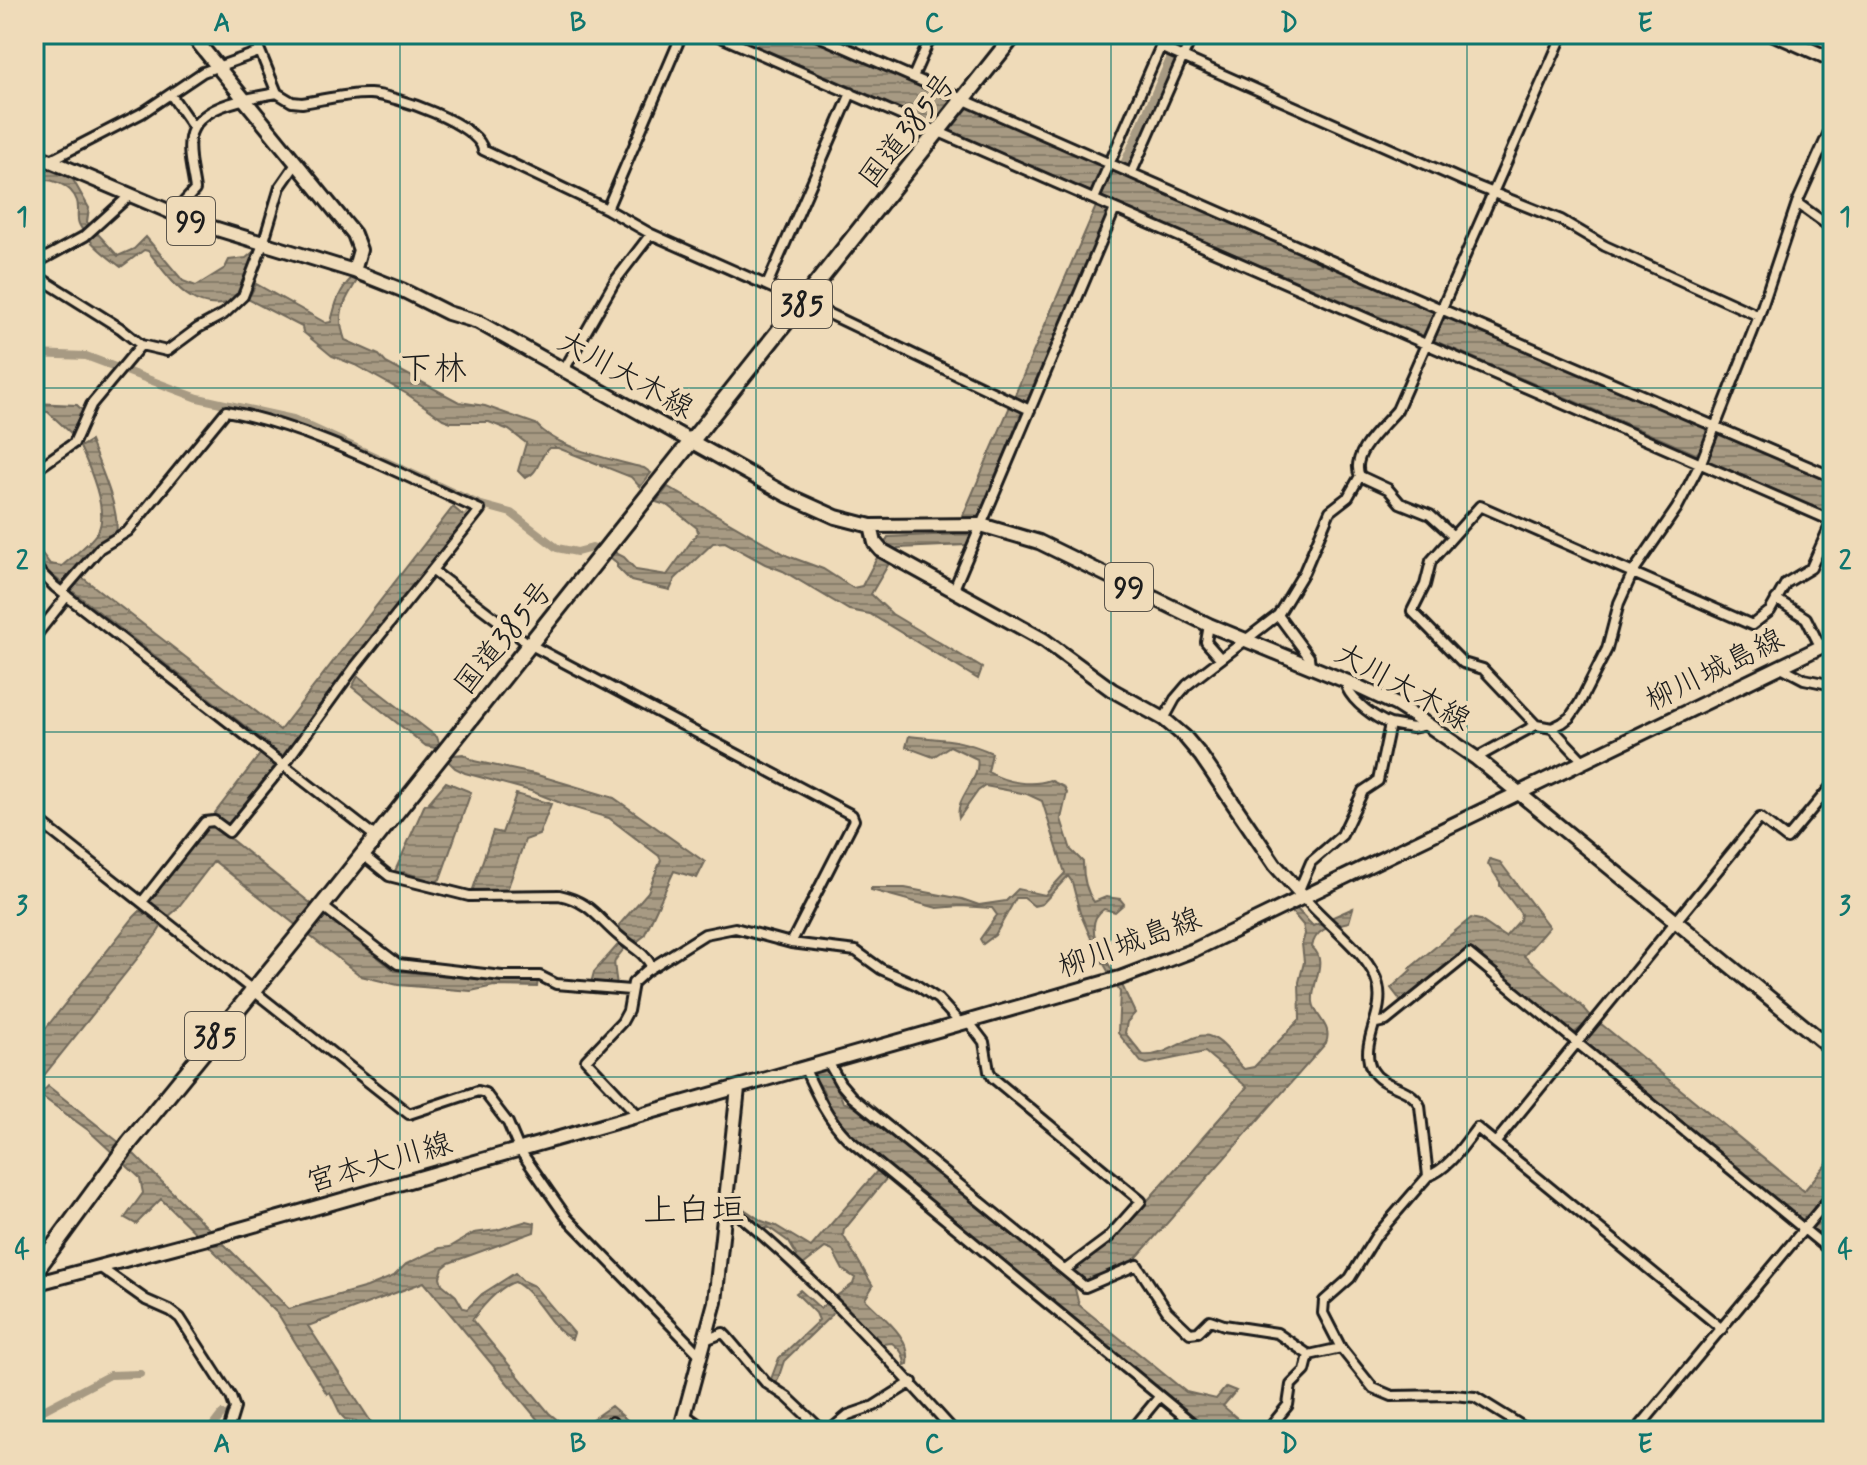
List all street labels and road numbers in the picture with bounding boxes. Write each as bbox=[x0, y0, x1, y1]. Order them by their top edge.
street label: 国道385号 bbox=[851, 65, 966, 197]
road number: 99 bbox=[167, 197, 215, 245]
road number: 385 bbox=[772, 280, 832, 328]
street label: 大川大木線 bbox=[550, 322, 700, 429]
road number: 99 bbox=[1105, 563, 1153, 611]
street label: 国道385号 bbox=[446, 573, 562, 703]
street label: 柳川城島線 bbox=[1639, 620, 1791, 721]
street label: 大川大木線 bbox=[1327, 634, 1477, 741]
street label: 柳川城島線 bbox=[1052, 899, 1207, 987]
road number: 385 bbox=[185, 1012, 245, 1060]
street label: 宮本大川線 bbox=[302, 1124, 457, 1203]

